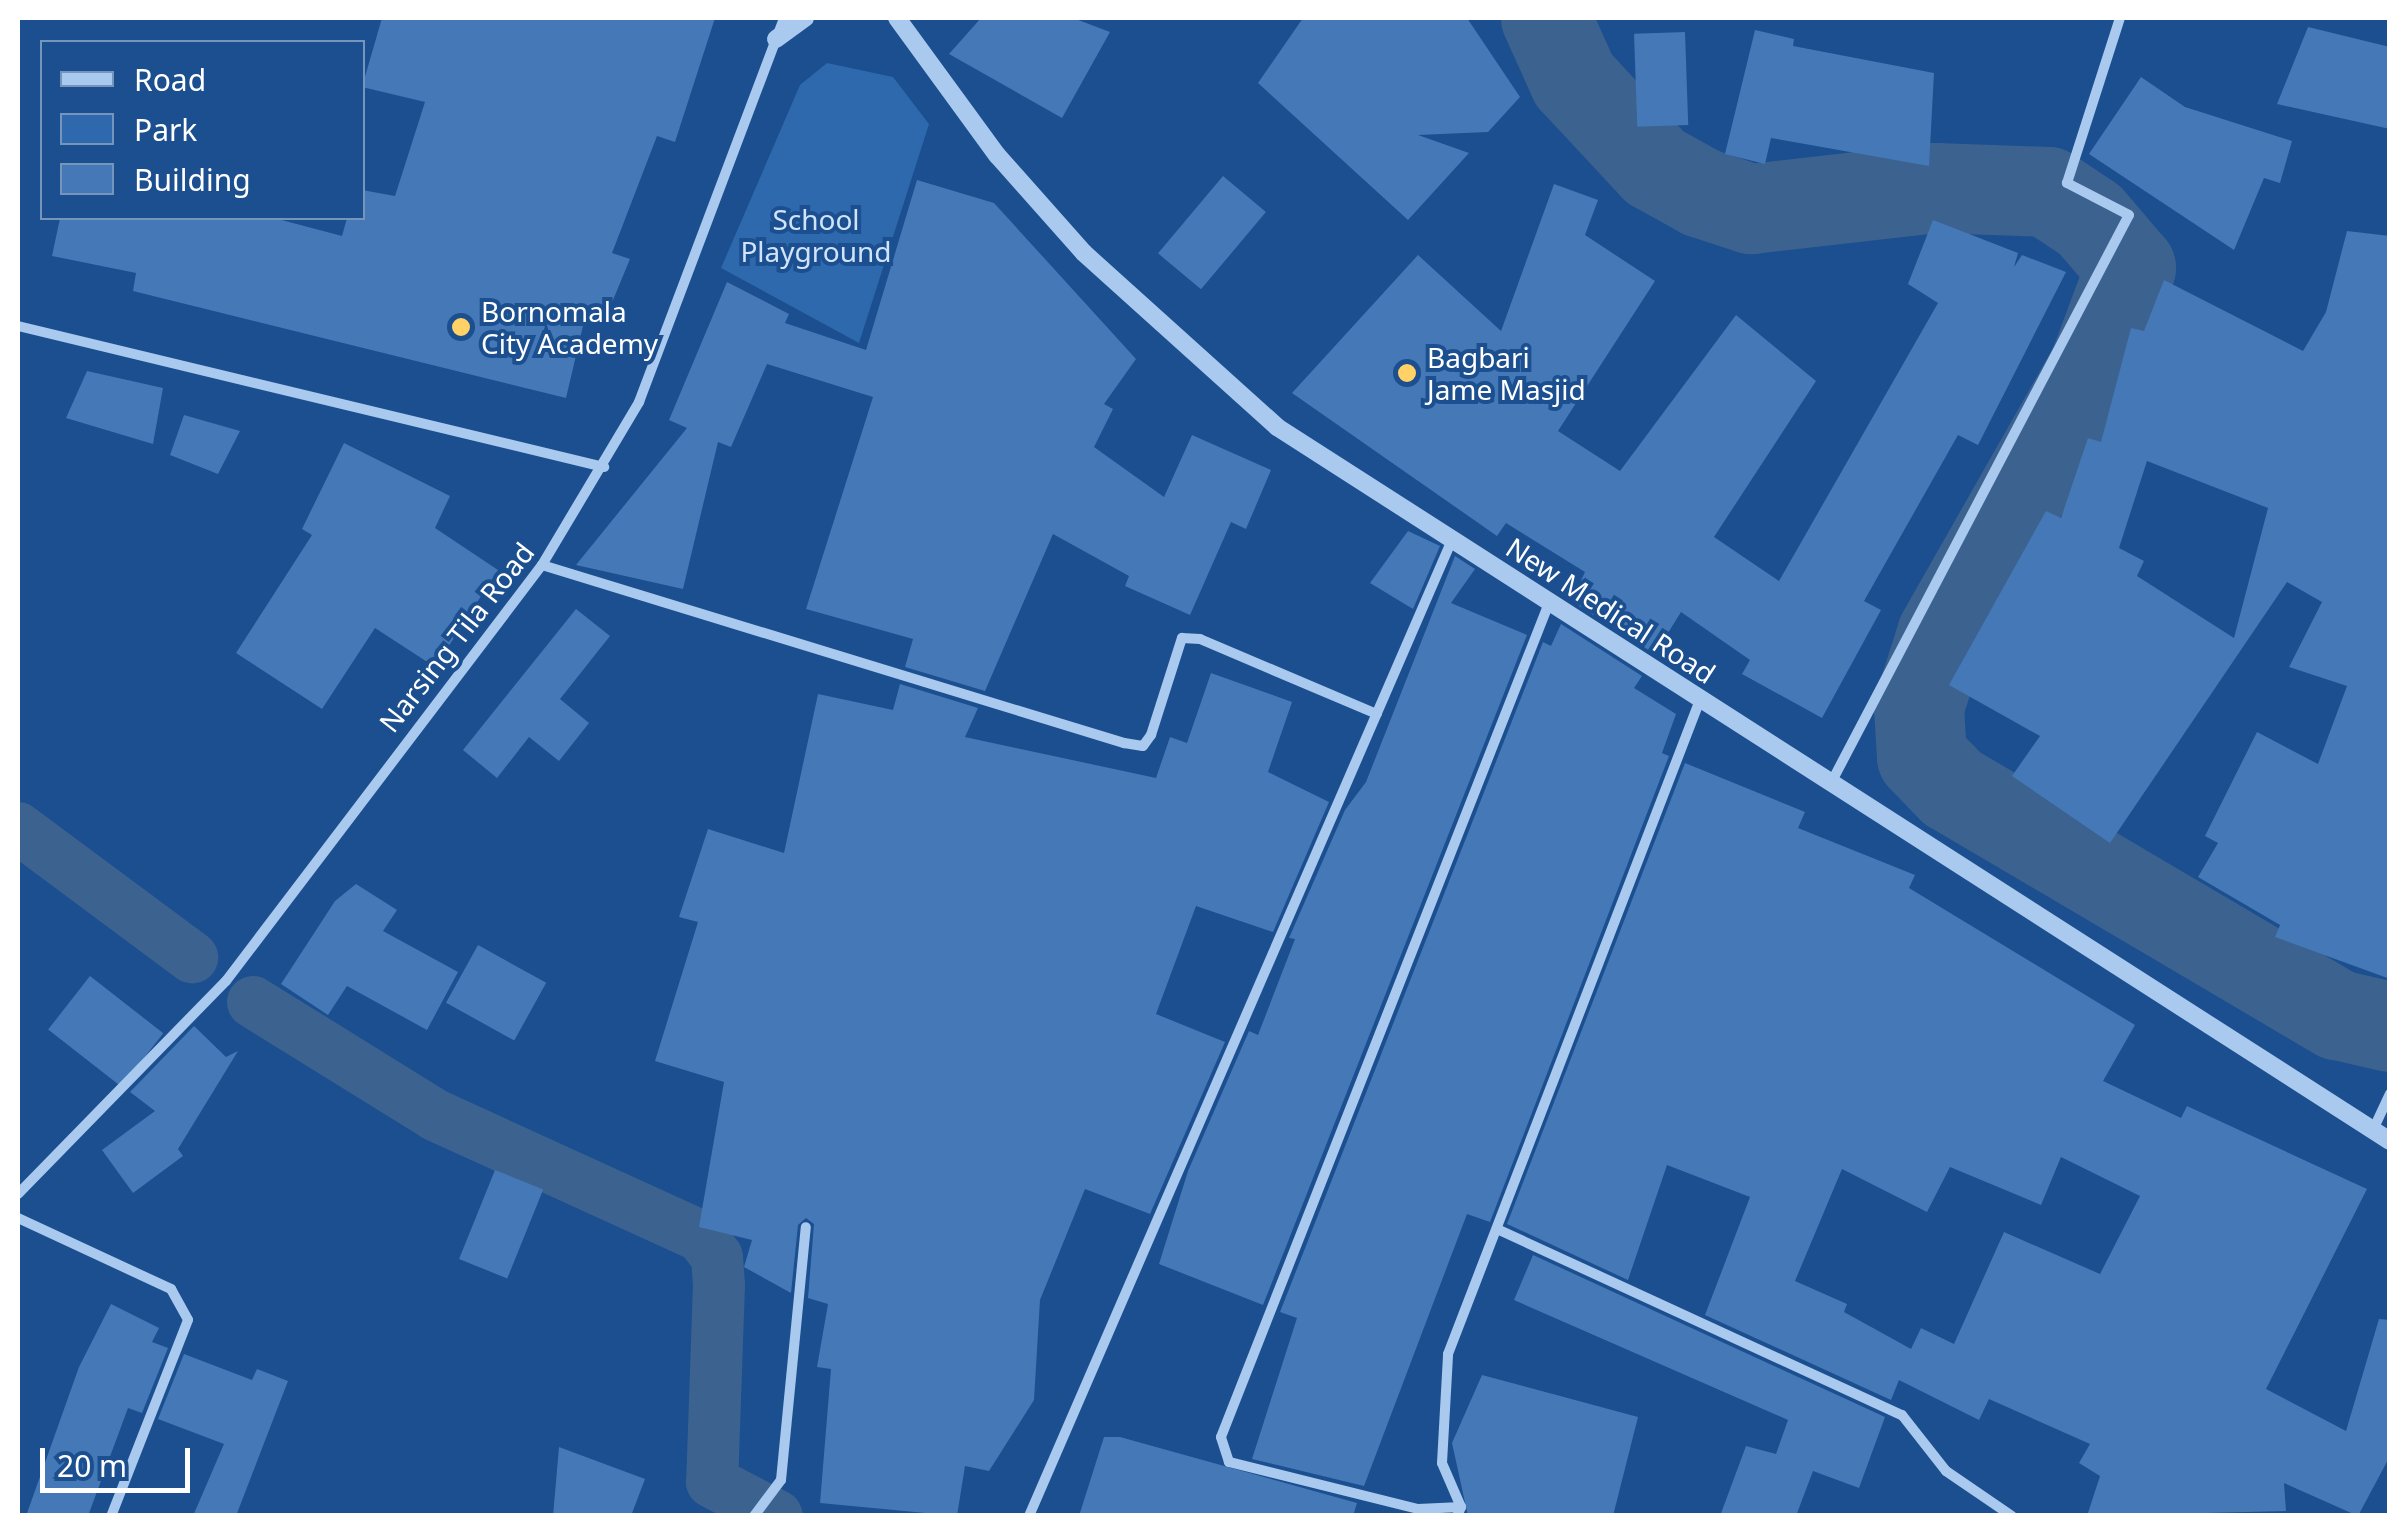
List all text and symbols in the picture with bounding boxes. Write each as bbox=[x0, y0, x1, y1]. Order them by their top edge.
legend bbox=[40, 40, 365, 220]
text: Road bbox=[134, 59, 206, 100]
text: Park bbox=[134, 109, 197, 150]
text: Building bbox=[134, 159, 251, 200]
park label: School Playground bbox=[740, 202, 892, 268]
place label: Bornomala City Academy bbox=[481, 294, 658, 360]
marker: Bornomala City Academy bbox=[450, 316, 472, 338]
place label: Bagbari Jame Masjid bbox=[1427, 340, 1586, 406]
marker: Bagbari Jame Masjid bbox=[1396, 362, 1418, 384]
street label: New Medical Road bbox=[1500, 530, 1722, 690]
street label: Narsing Tila Road bbox=[372, 536, 540, 738]
scale bar bbox=[45, 1428, 195, 1490]
text: 20 m bbox=[57, 1445, 127, 1486]

